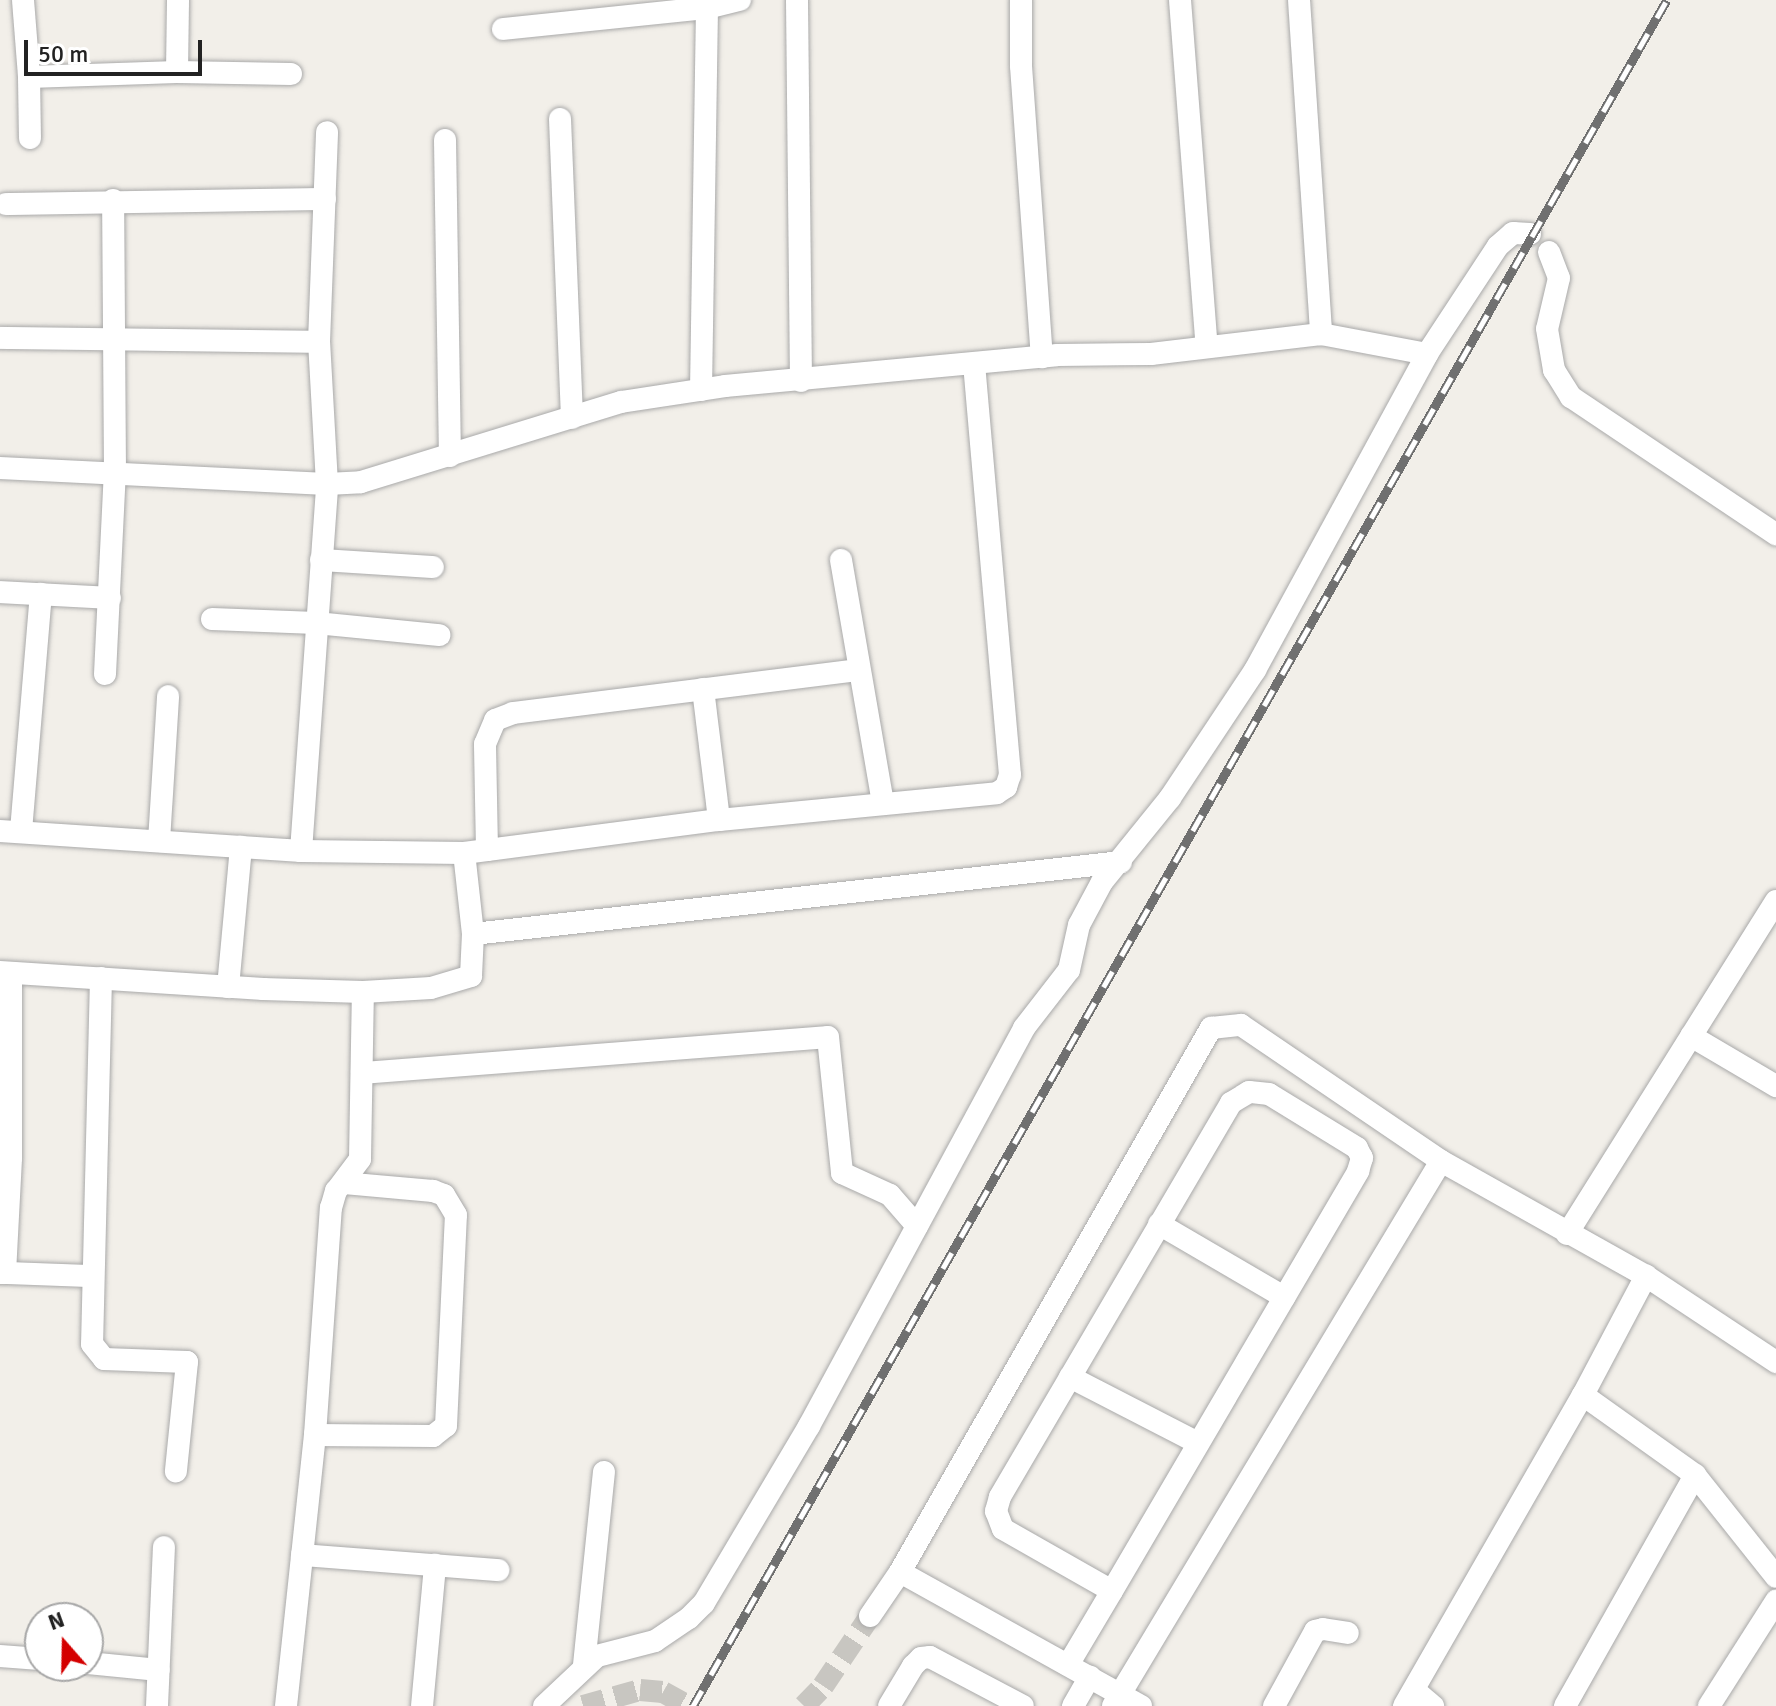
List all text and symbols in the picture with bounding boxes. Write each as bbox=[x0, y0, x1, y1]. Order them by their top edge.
scale bar bbox=[28, 24, 206, 74]
text: 50 m bbox=[38, 39, 88, 69]
north arrow bbox=[24, 1602, 104, 1682]
text: N bbox=[44, 1606, 68, 1636]

